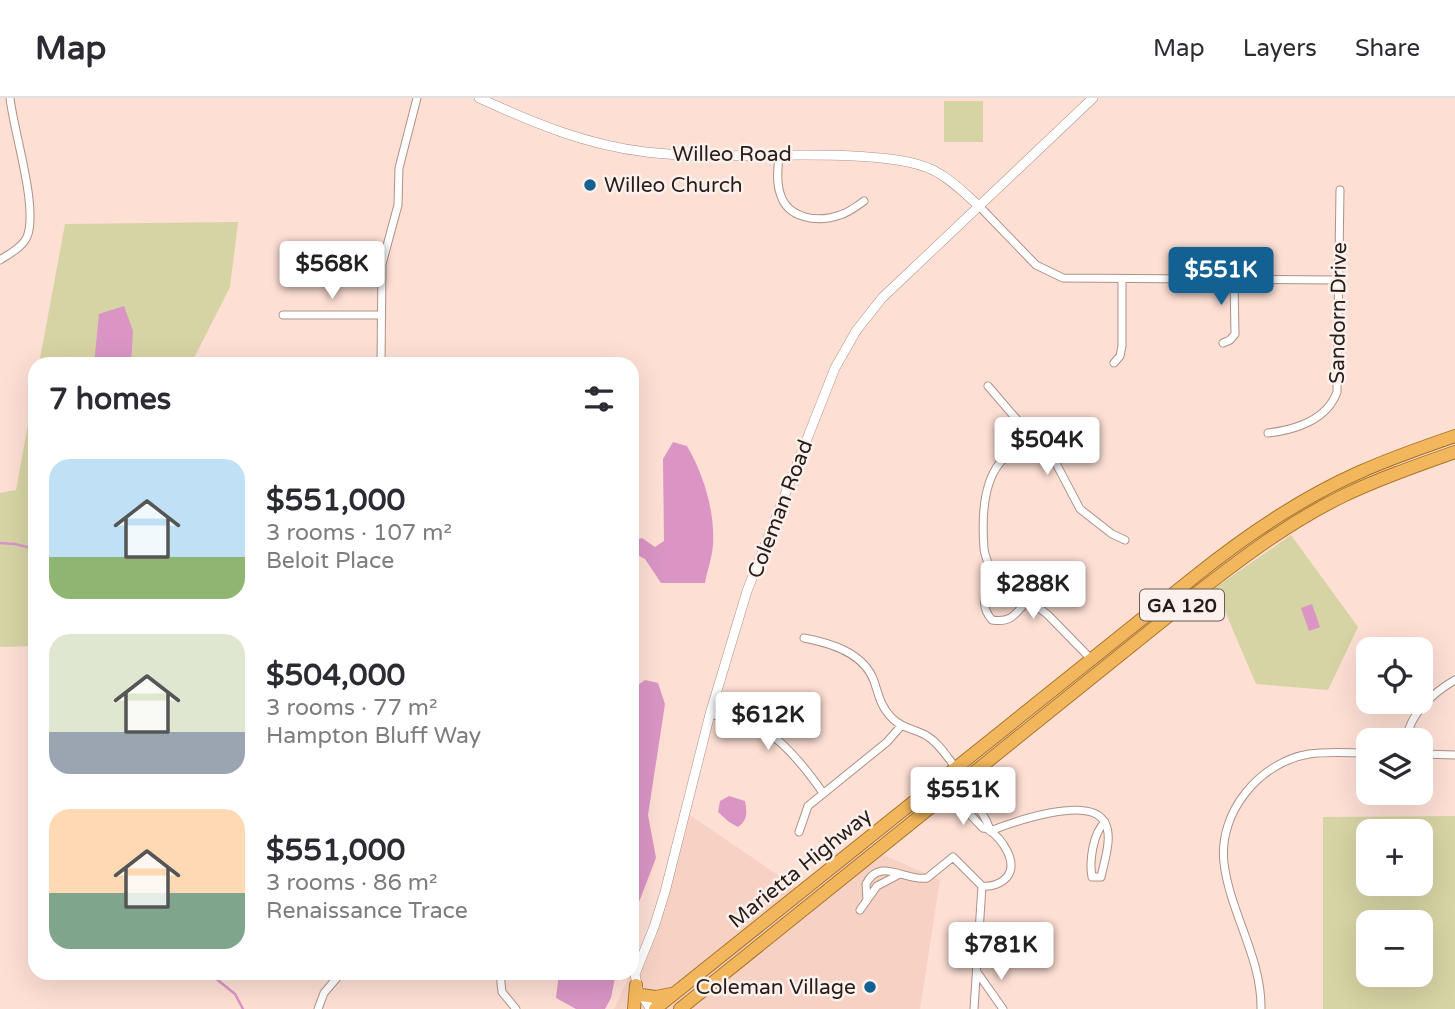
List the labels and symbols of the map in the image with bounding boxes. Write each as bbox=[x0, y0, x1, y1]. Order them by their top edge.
street label: Willeo Road bbox=[672, 142, 792, 167]
place label: Willeo Church bbox=[604, 173, 743, 198]
marker: Willeo Church bbox=[582, 177, 598, 193]
pin: $568K bbox=[283, 242, 381, 301]
street label: Sandorn Drive bbox=[1325, 242, 1352, 384]
pin: $551K bbox=[1172, 248, 1270, 307]
pin: $504K bbox=[998, 418, 1096, 477]
street label: Coleman Road bbox=[743, 436, 818, 582]
pin: $288K bbox=[984, 561, 1082, 621]
road number: GA 120 bbox=[1140, 590, 1224, 620]
pin: $612K bbox=[719, 692, 817, 752]
pin: $551K bbox=[914, 768, 1012, 827]
street label: Marietta Highway bbox=[724, 803, 877, 934]
pin: $781K bbox=[952, 922, 1050, 982]
place label: Coleman Village bbox=[696, 975, 856, 1000]
marker: Coleman Village bbox=[862, 979, 878, 995]

